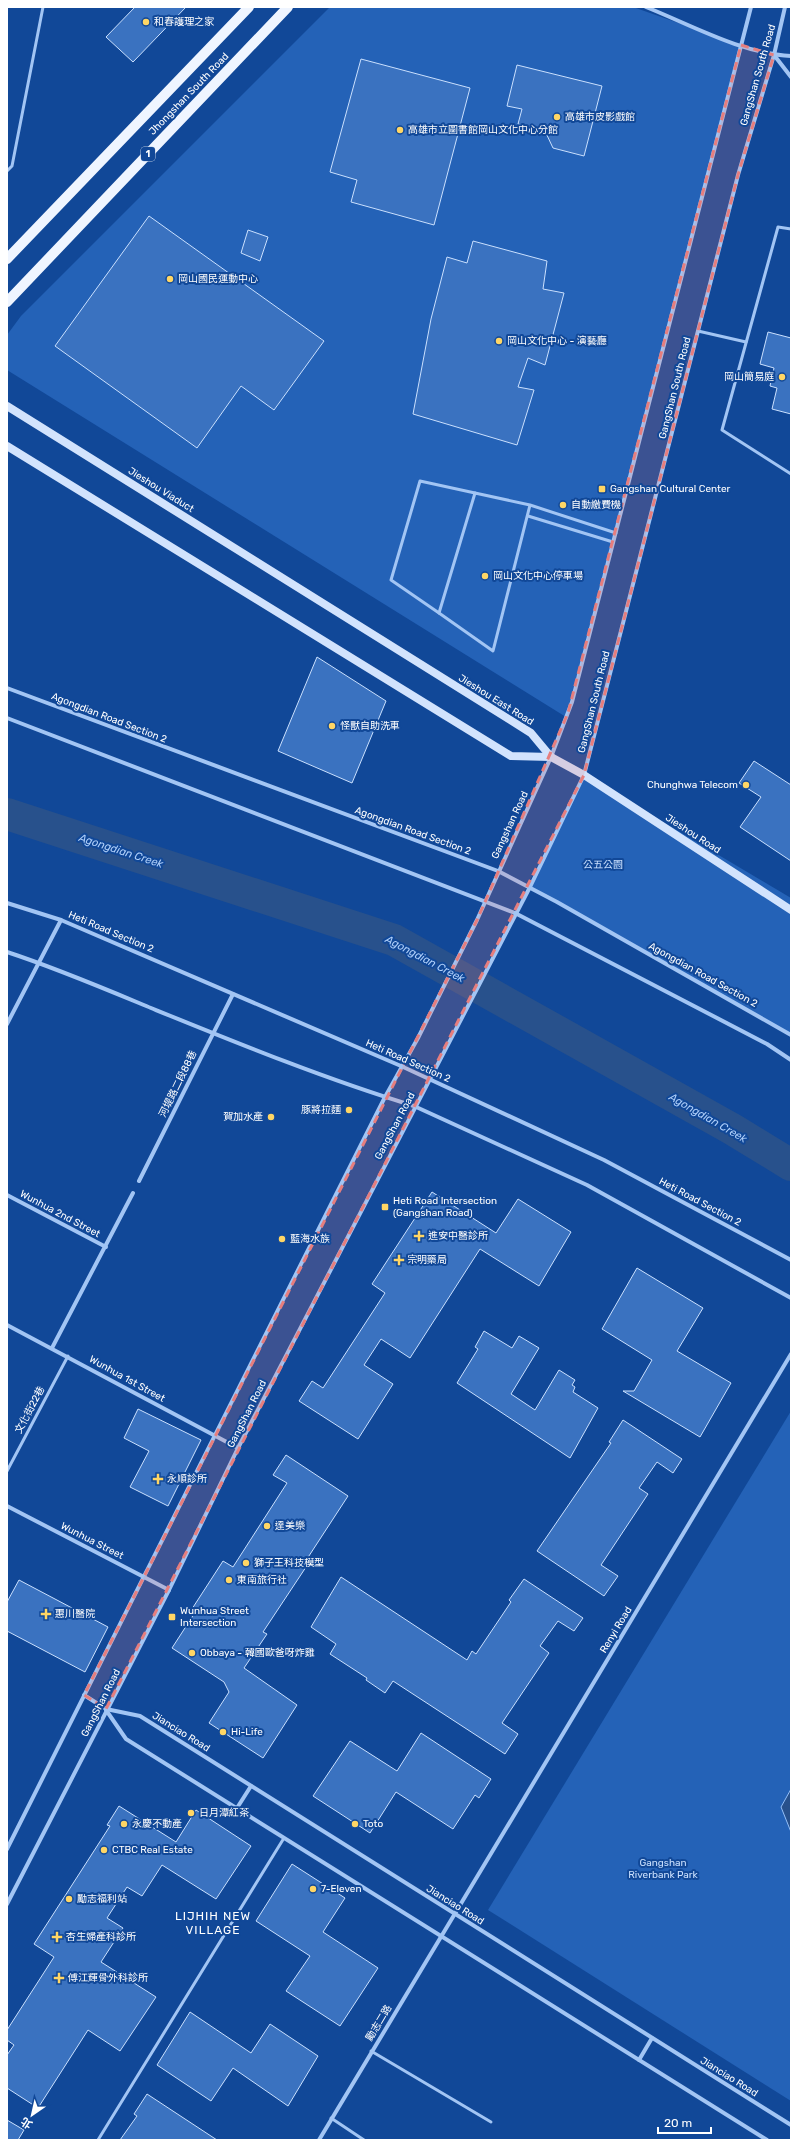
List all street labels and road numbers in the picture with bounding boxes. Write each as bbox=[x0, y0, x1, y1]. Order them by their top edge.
street label: GangShan South Road bbox=[738, 23, 778, 127]
street label: Jhongshan South Road bbox=[147, 50, 231, 138]
road number: 1 bbox=[141, 147, 155, 161]
street label: GangShan South Road bbox=[656, 336, 694, 440]
street label: Jieshou Viaduct bbox=[126, 465, 196, 515]
street label: GangShan South Road bbox=[575, 650, 613, 754]
street label: Jieshou East Road bbox=[456, 672, 536, 728]
street label: Agongdian Road Section 2 bbox=[50, 690, 169, 746]
street label: Gangshan Road bbox=[489, 789, 531, 861]
street label: Agongdian Road Section 2 bbox=[353, 804, 473, 858]
street label: Jieshou Road bbox=[663, 812, 723, 856]
street label: Heti Road Section 2 bbox=[67, 909, 156, 955]
street label: Agongdian Road Section 2 bbox=[646, 940, 760, 1010]
street label: Heti Road Section 2 bbox=[364, 1037, 452, 1085]
street label: 河堤路二段88巷 bbox=[157, 1049, 199, 1119]
street label: GangShan Road bbox=[372, 1090, 418, 1162]
street label: Heti Road Section 2 bbox=[657, 1175, 743, 1229]
street label: Wunhua 2nd Street bbox=[18, 1188, 102, 1240]
street label: Wunhua 1st Street bbox=[87, 1353, 167, 1405]
street label: GangShan Road bbox=[225, 1378, 269, 1450]
street label: 文化街22巷 bbox=[13, 1384, 47, 1436]
street label: Wunhua Street bbox=[59, 1520, 126, 1562]
street label: Renyi Road bbox=[597, 1605, 635, 1655]
street label: GangShan Road bbox=[79, 1667, 123, 1739]
street label: Jianciao Road bbox=[150, 1710, 212, 1755]
street label: Jianciao Road bbox=[424, 1883, 486, 1928]
street label: 勵志二路 bbox=[364, 2003, 394, 2043]
street label: Jianciao Road bbox=[698, 2055, 760, 2100]

